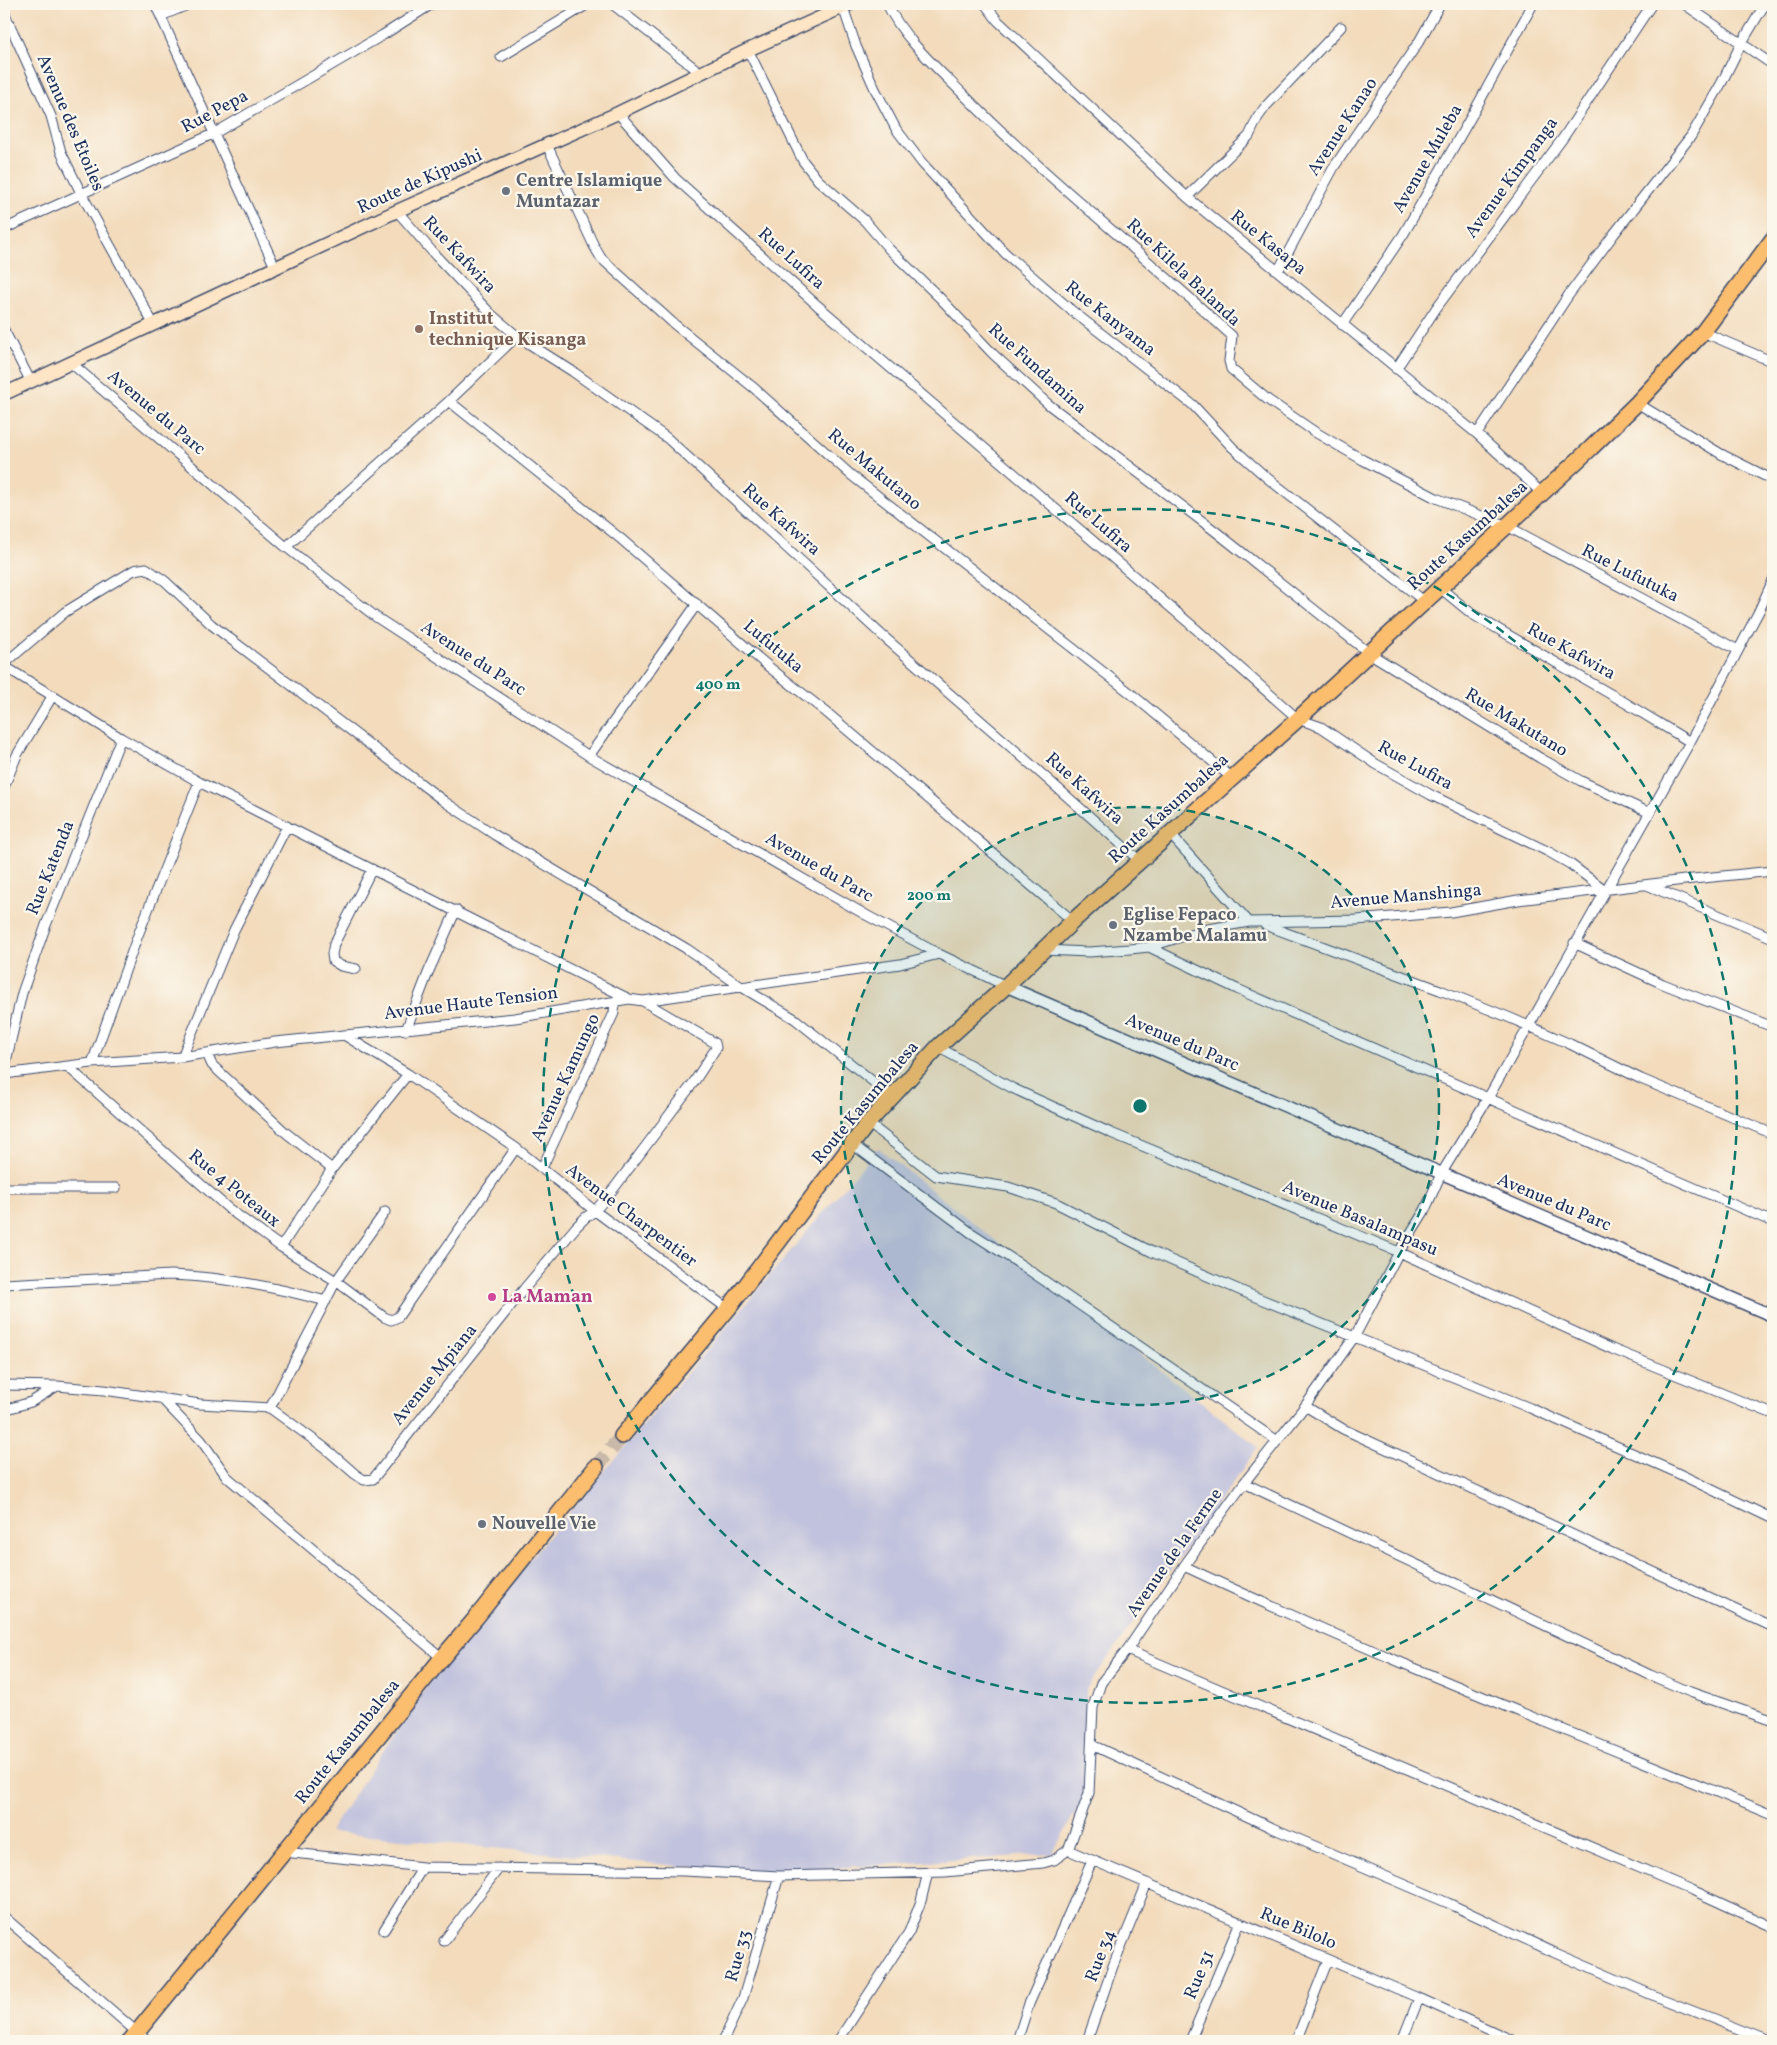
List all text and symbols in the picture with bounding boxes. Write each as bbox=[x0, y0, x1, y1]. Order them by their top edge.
street label: Avenue des Etoiles bbox=[30, 51, 110, 195]
street label: Avenue Kanao bbox=[1302, 73, 1384, 181]
street label: Rue Pepa bbox=[177, 84, 253, 140]
street label: Avenue Muleba bbox=[1387, 100, 1469, 218]
street label: Avenue Kimpanga bbox=[1460, 112, 1565, 244]
street label: Route de Kipushi bbox=[354, 143, 486, 221]
place label: Centre Islamique Muntazar bbox=[516, 169, 662, 215]
marker: Centre Islamique Muntazar bbox=[500, 185, 512, 197]
street label: Rue Kasapa bbox=[1224, 204, 1312, 282]
street label: Rue Kafwira bbox=[417, 211, 502, 299]
street label: Rue Kilela Balanda bbox=[1120, 213, 1246, 333]
street label: Rue Lufira bbox=[752, 222, 830, 296]
street label: Rue Kanyama bbox=[1059, 275, 1161, 363]
place label: Institut technique Kisanga bbox=[429, 307, 587, 353]
street label: Rue Fundamina bbox=[982, 318, 1092, 420]
marker: Institut technique Kisanga bbox=[413, 323, 425, 335]
street label: Avenue du Parc bbox=[101, 364, 211, 462]
street label: Rue Makutano bbox=[822, 423, 926, 517]
street label: Route Kasumbalesa bbox=[1402, 475, 1534, 597]
street label: Rue Kafwira bbox=[736, 478, 826, 562]
street label: Rue Lufira bbox=[1059, 486, 1137, 560]
street label: Rue Lufutuka bbox=[1577, 539, 1683, 609]
street label: Lufutuka bbox=[737, 614, 809, 680]
street label: Avenue du Parc bbox=[415, 615, 531, 703]
street label: Rue Kafwira bbox=[1522, 617, 1620, 687]
text: 400 m bbox=[696, 675, 741, 696]
street label: Rue Makutano bbox=[1460, 682, 1572, 764]
street label: Rue Lufira bbox=[1373, 735, 1457, 797]
street label: Rue Kafwira bbox=[1039, 747, 1129, 831]
street label: Route Kasumbalesa bbox=[1103, 748, 1235, 870]
street label: Rue Katenda bbox=[21, 817, 81, 919]
street label: Avenue du Parc bbox=[760, 827, 878, 909]
street label: Avenue Manshinga bbox=[1329, 878, 1483, 916]
text: 200 m bbox=[907, 886, 951, 907]
place label: Eglise Fepaco Nzambe Malamu bbox=[1123, 903, 1267, 949]
marker: Eglise Fepaco Nzambe Malamu bbox=[1107, 919, 1119, 931]
street label: Avenue Haute Tension bbox=[383, 981, 560, 1027]
street label: Avenue du Parc bbox=[1121, 1008, 1243, 1078]
street label: Avenue Kamungo bbox=[525, 1010, 607, 1146]
street label: Route Kasumbalesa bbox=[807, 1036, 925, 1170]
centre of rings bbox=[1131, 1097, 1149, 1115]
street label: Rue 4 Poteaux bbox=[183, 1144, 285, 1234]
street label: Avenue Charpentier bbox=[560, 1158, 702, 1274]
street label: Avenue du Parc bbox=[1493, 1168, 1615, 1238]
street label: Avenue Basalampasu bbox=[1278, 1175, 1442, 1263]
place label: La Maman bbox=[502, 1285, 593, 1310]
marker: La Maman bbox=[486, 1291, 498, 1303]
street label: Avenue Mpiana bbox=[386, 1319, 484, 1431]
street label: Avenue de la Ferme bbox=[1121, 1483, 1229, 1623]
place label: Nouvelle Vie bbox=[492, 1512, 596, 1537]
marker: Nouvelle Vie bbox=[476, 1518, 488, 1530]
street label: Route Kasumbalesa bbox=[290, 1674, 406, 1810]
street label: Rue Bilolo bbox=[1256, 1902, 1340, 1956]
street label: Rue 34 bbox=[1080, 1926, 1122, 1986]
street label: Rue 33 bbox=[720, 1927, 758, 1985]
street label: Rue 31 bbox=[1179, 1947, 1221, 2003]

